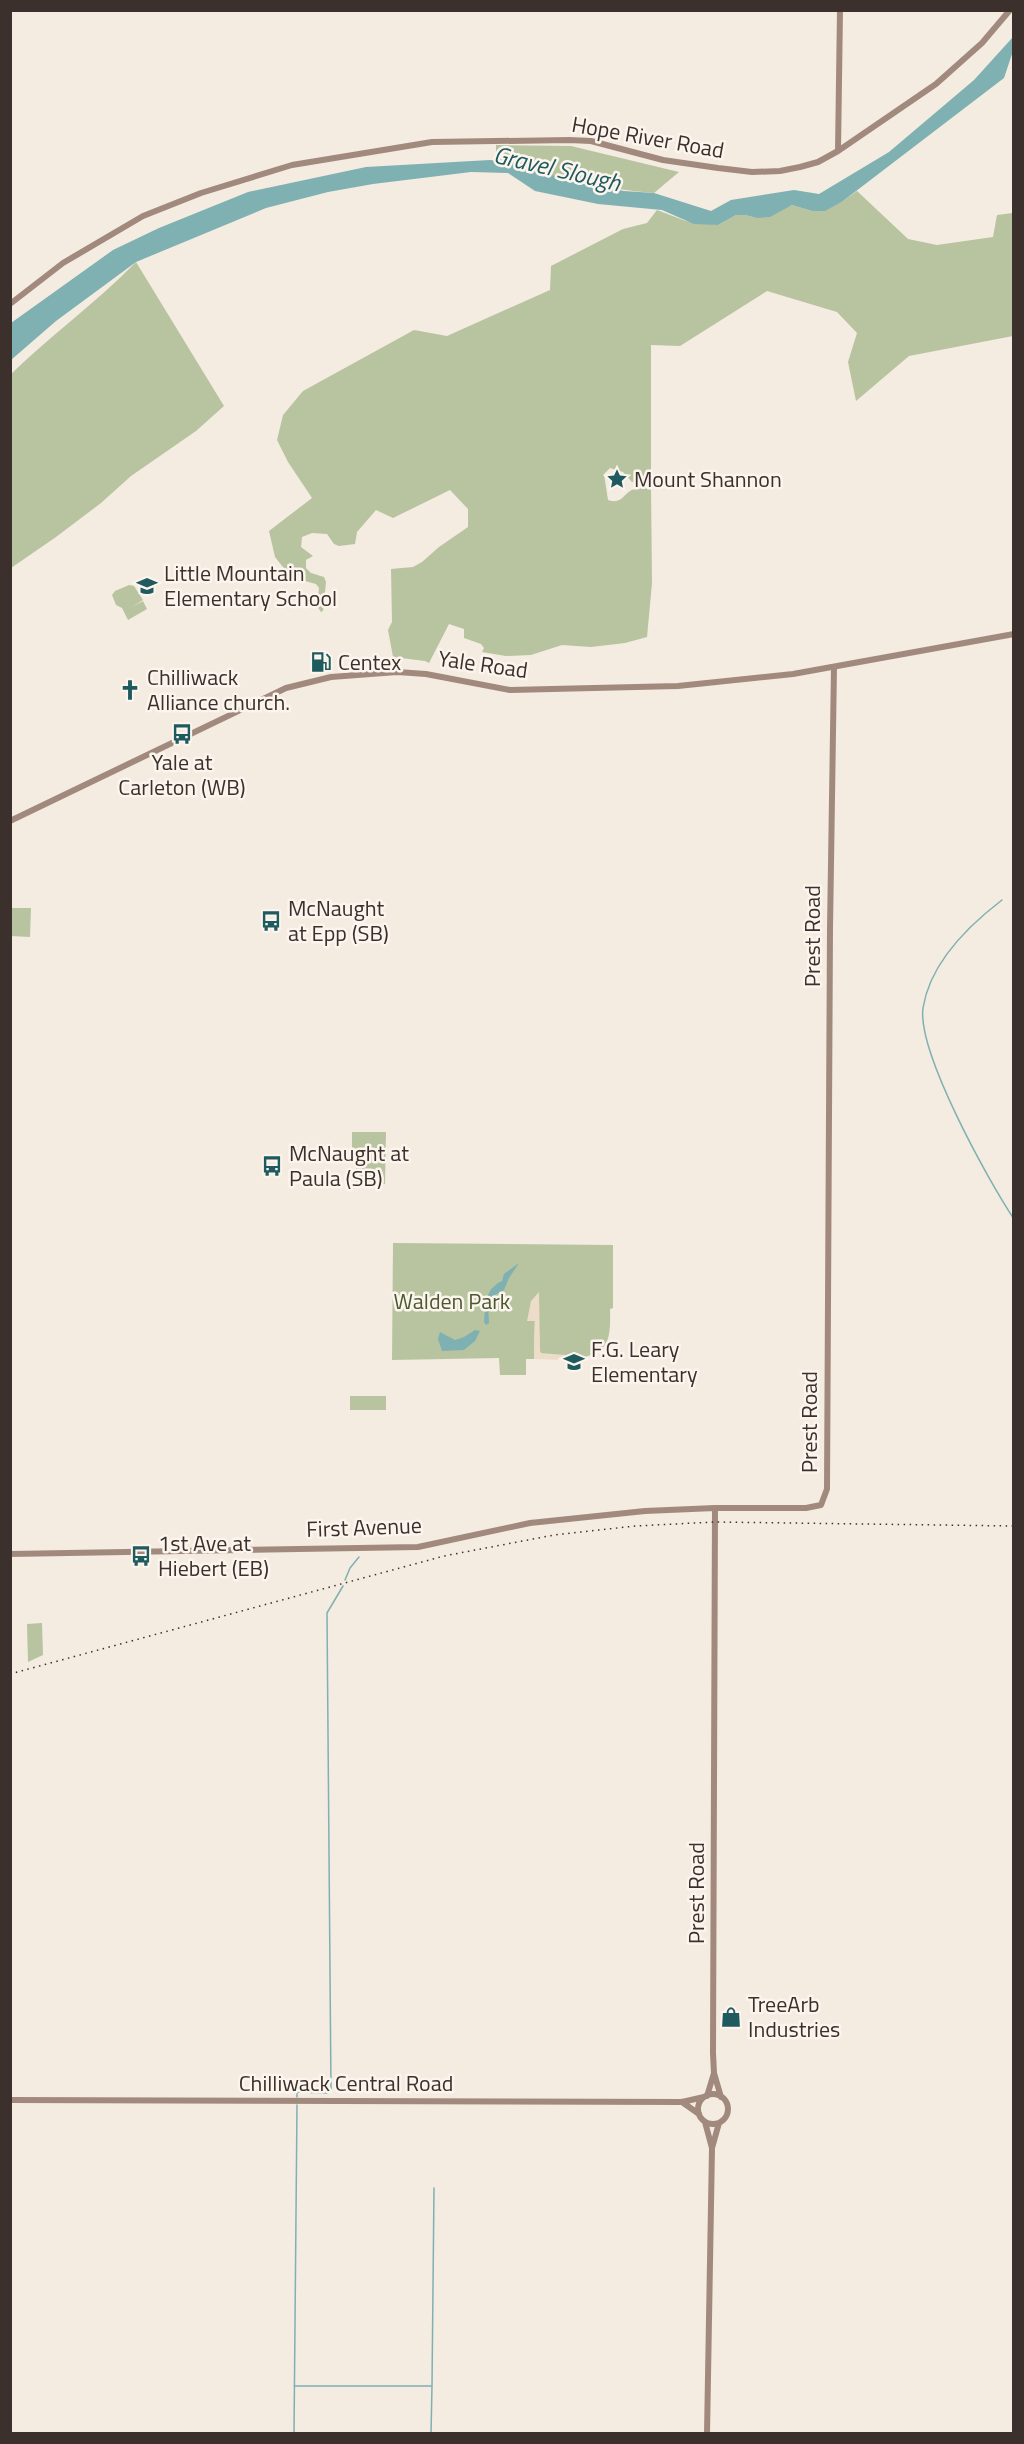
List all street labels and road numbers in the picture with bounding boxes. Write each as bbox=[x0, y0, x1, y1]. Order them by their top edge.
street label: Hope River Road bbox=[569, 107, 727, 167]
street label: Yale Road bbox=[436, 641, 530, 687]
street label: Prest Road bbox=[795, 885, 829, 987]
street label: Prest Road bbox=[792, 1371, 826, 1473]
street label: First Avenue bbox=[306, 1508, 422, 1546]
street label: Prest Road bbox=[679, 1842, 713, 1944]
street label: Chilliwack Central Road bbox=[239, 2066, 453, 2100]

